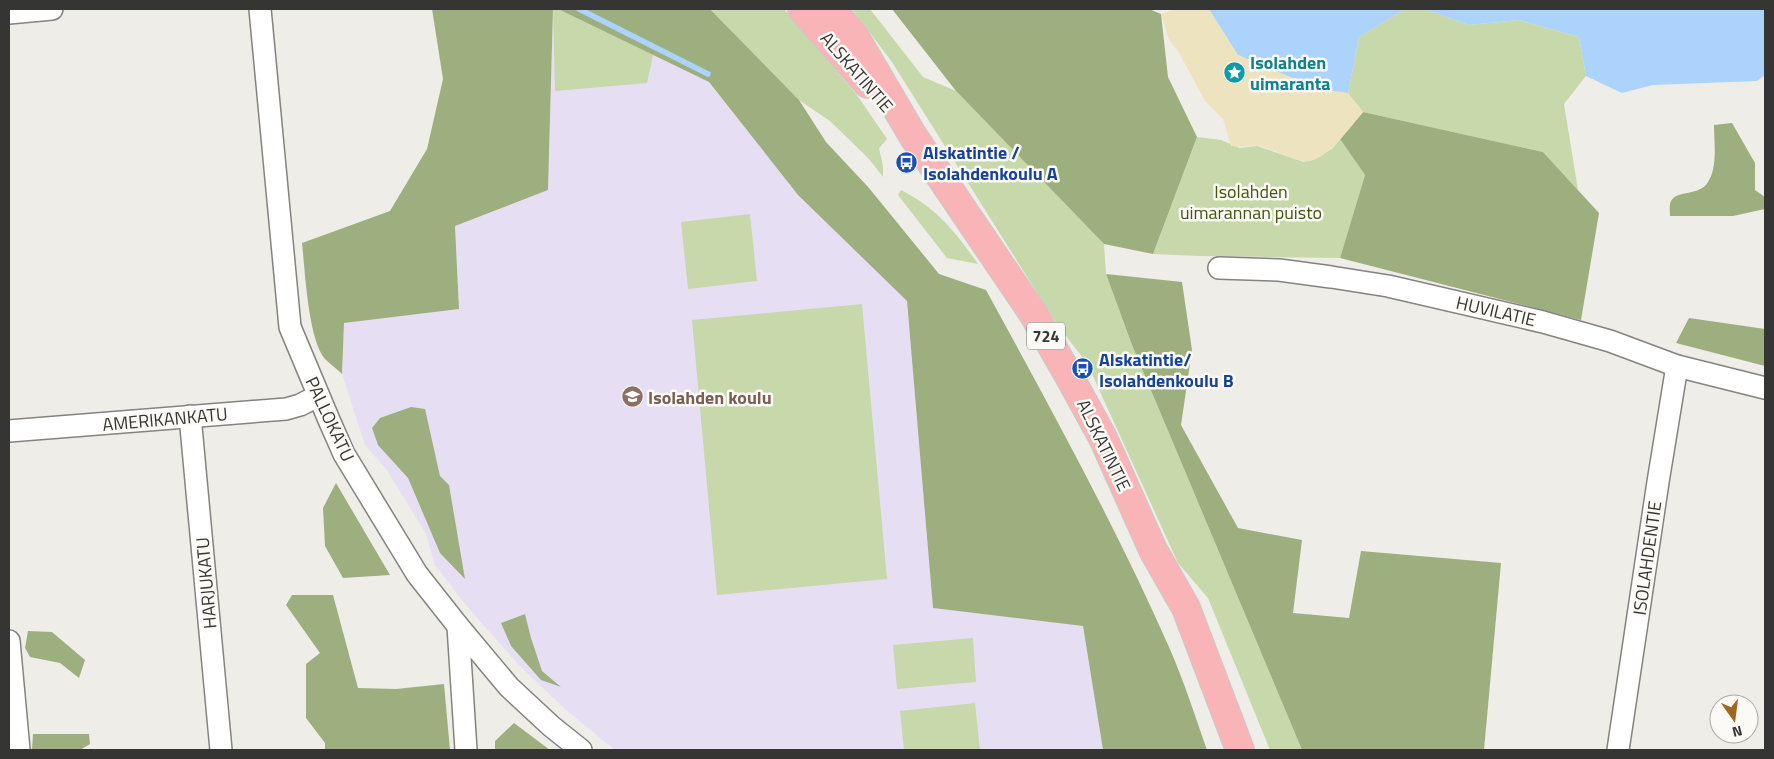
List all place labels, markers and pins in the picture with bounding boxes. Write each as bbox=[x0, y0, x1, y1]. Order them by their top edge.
place label: Isolahden uimaranta bbox=[1250, 49, 1331, 97]
place icon: Isolahden uimaranta bbox=[1222, 60, 1246, 84]
place label: Alskatintie / Isolahdenkoulu A bbox=[923, 139, 1058, 187]
bus stop icon: Alskatintie / Isolahdenkoulu A bbox=[895, 150, 919, 174]
place label: Alskatintie/ Isolahdenkoulu B bbox=[1099, 346, 1234, 394]
bus stop icon: Alskatintie/ Isolahdenkoulu B bbox=[1071, 357, 1095, 381]
place label: Isolahden koulu bbox=[648, 384, 772, 411]
school or university icon: Isolahden koulu bbox=[620, 385, 644, 409]

